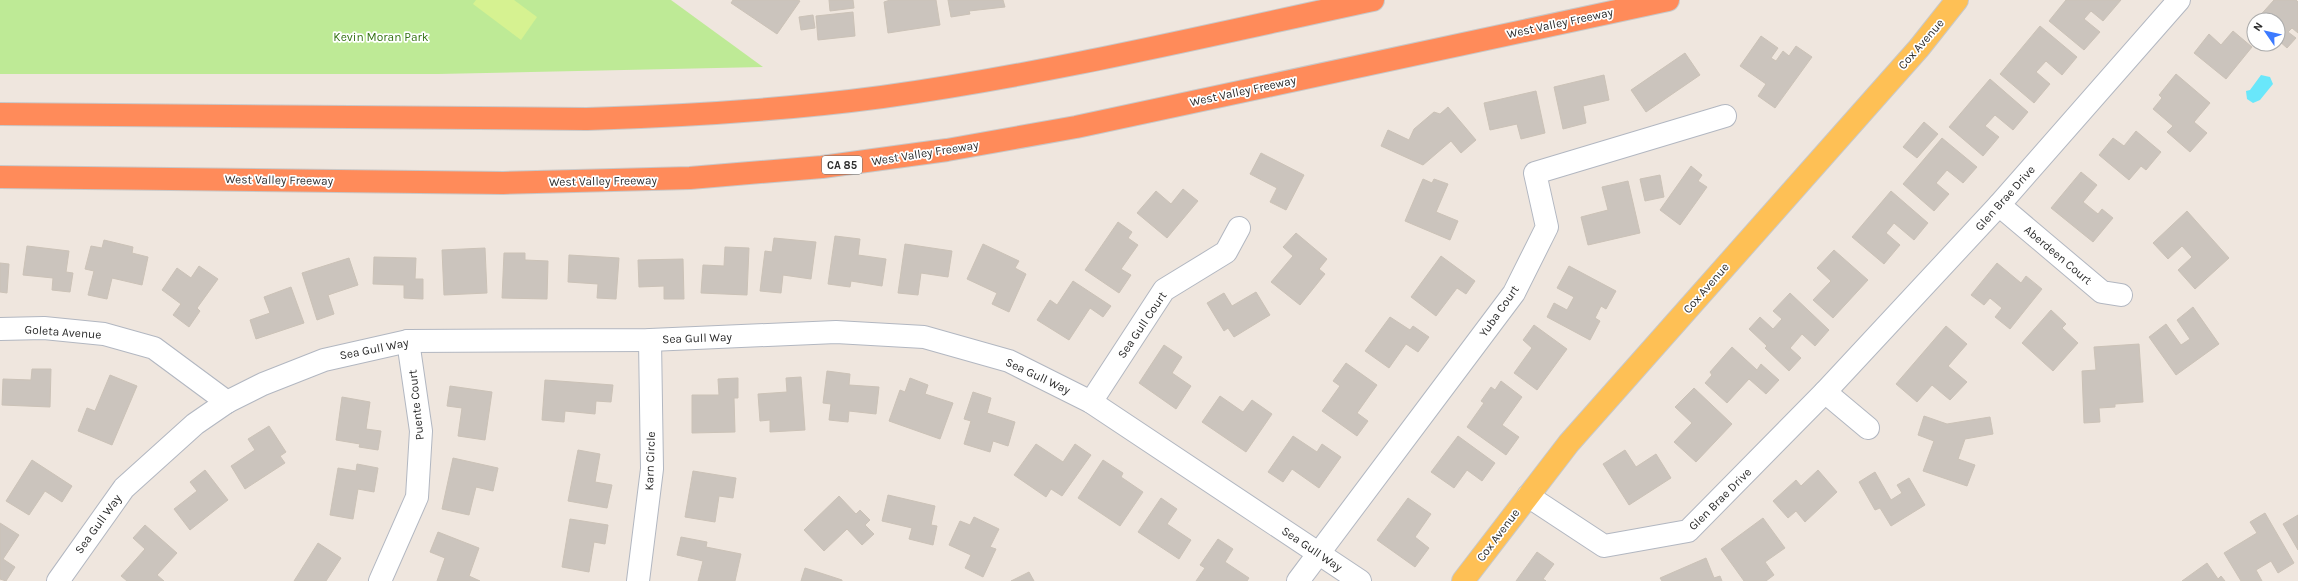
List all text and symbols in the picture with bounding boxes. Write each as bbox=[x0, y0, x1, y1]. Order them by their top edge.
street label: West Valley Freeway bbox=[1506, 5, 1615, 41]
north arrow bbox=[2246, 12, 2286, 52]
street label: Cox Avenue bbox=[1895, 16, 1947, 72]
text: N bbox=[2251, 20, 2266, 34]
park label: Kevin Moran Park bbox=[333, 30, 429, 44]
street label: West Valley Freeway bbox=[1189, 73, 1298, 109]
street label: West Valley Freeway bbox=[870, 138, 980, 168]
road number: CA 85 bbox=[822, 156, 862, 174]
street label: Glen Brae Drive bbox=[1972, 163, 2038, 233]
street label: West Valley Freeway bbox=[225, 172, 334, 188]
street label: West Valley Freeway bbox=[549, 173, 658, 189]
street label: Aberdeen Court bbox=[2021, 223, 2095, 288]
street label: Cox Avenue bbox=[1680, 260, 1732, 316]
street label: Yuba Court bbox=[1476, 282, 1522, 339]
street label: Sea Gull Court bbox=[1115, 289, 1170, 361]
street label: Goleta Avenue bbox=[24, 322, 102, 342]
street label: Sea Gull Way bbox=[662, 330, 733, 346]
street label: Sea Gull Way bbox=[338, 335, 410, 363]
street label: Sea Gull Way bbox=[1003, 355, 1073, 397]
street label: Puente Court bbox=[405, 369, 427, 441]
street label: Karn Circle bbox=[642, 431, 658, 491]
street label: Glen Brae Drive bbox=[1686, 465, 1754, 533]
street label: Sea Gull Way bbox=[72, 491, 124, 556]
street label: Cox Avenue bbox=[1474, 506, 1522, 564]
street label: Sea Gull Way bbox=[1279, 524, 1345, 575]

